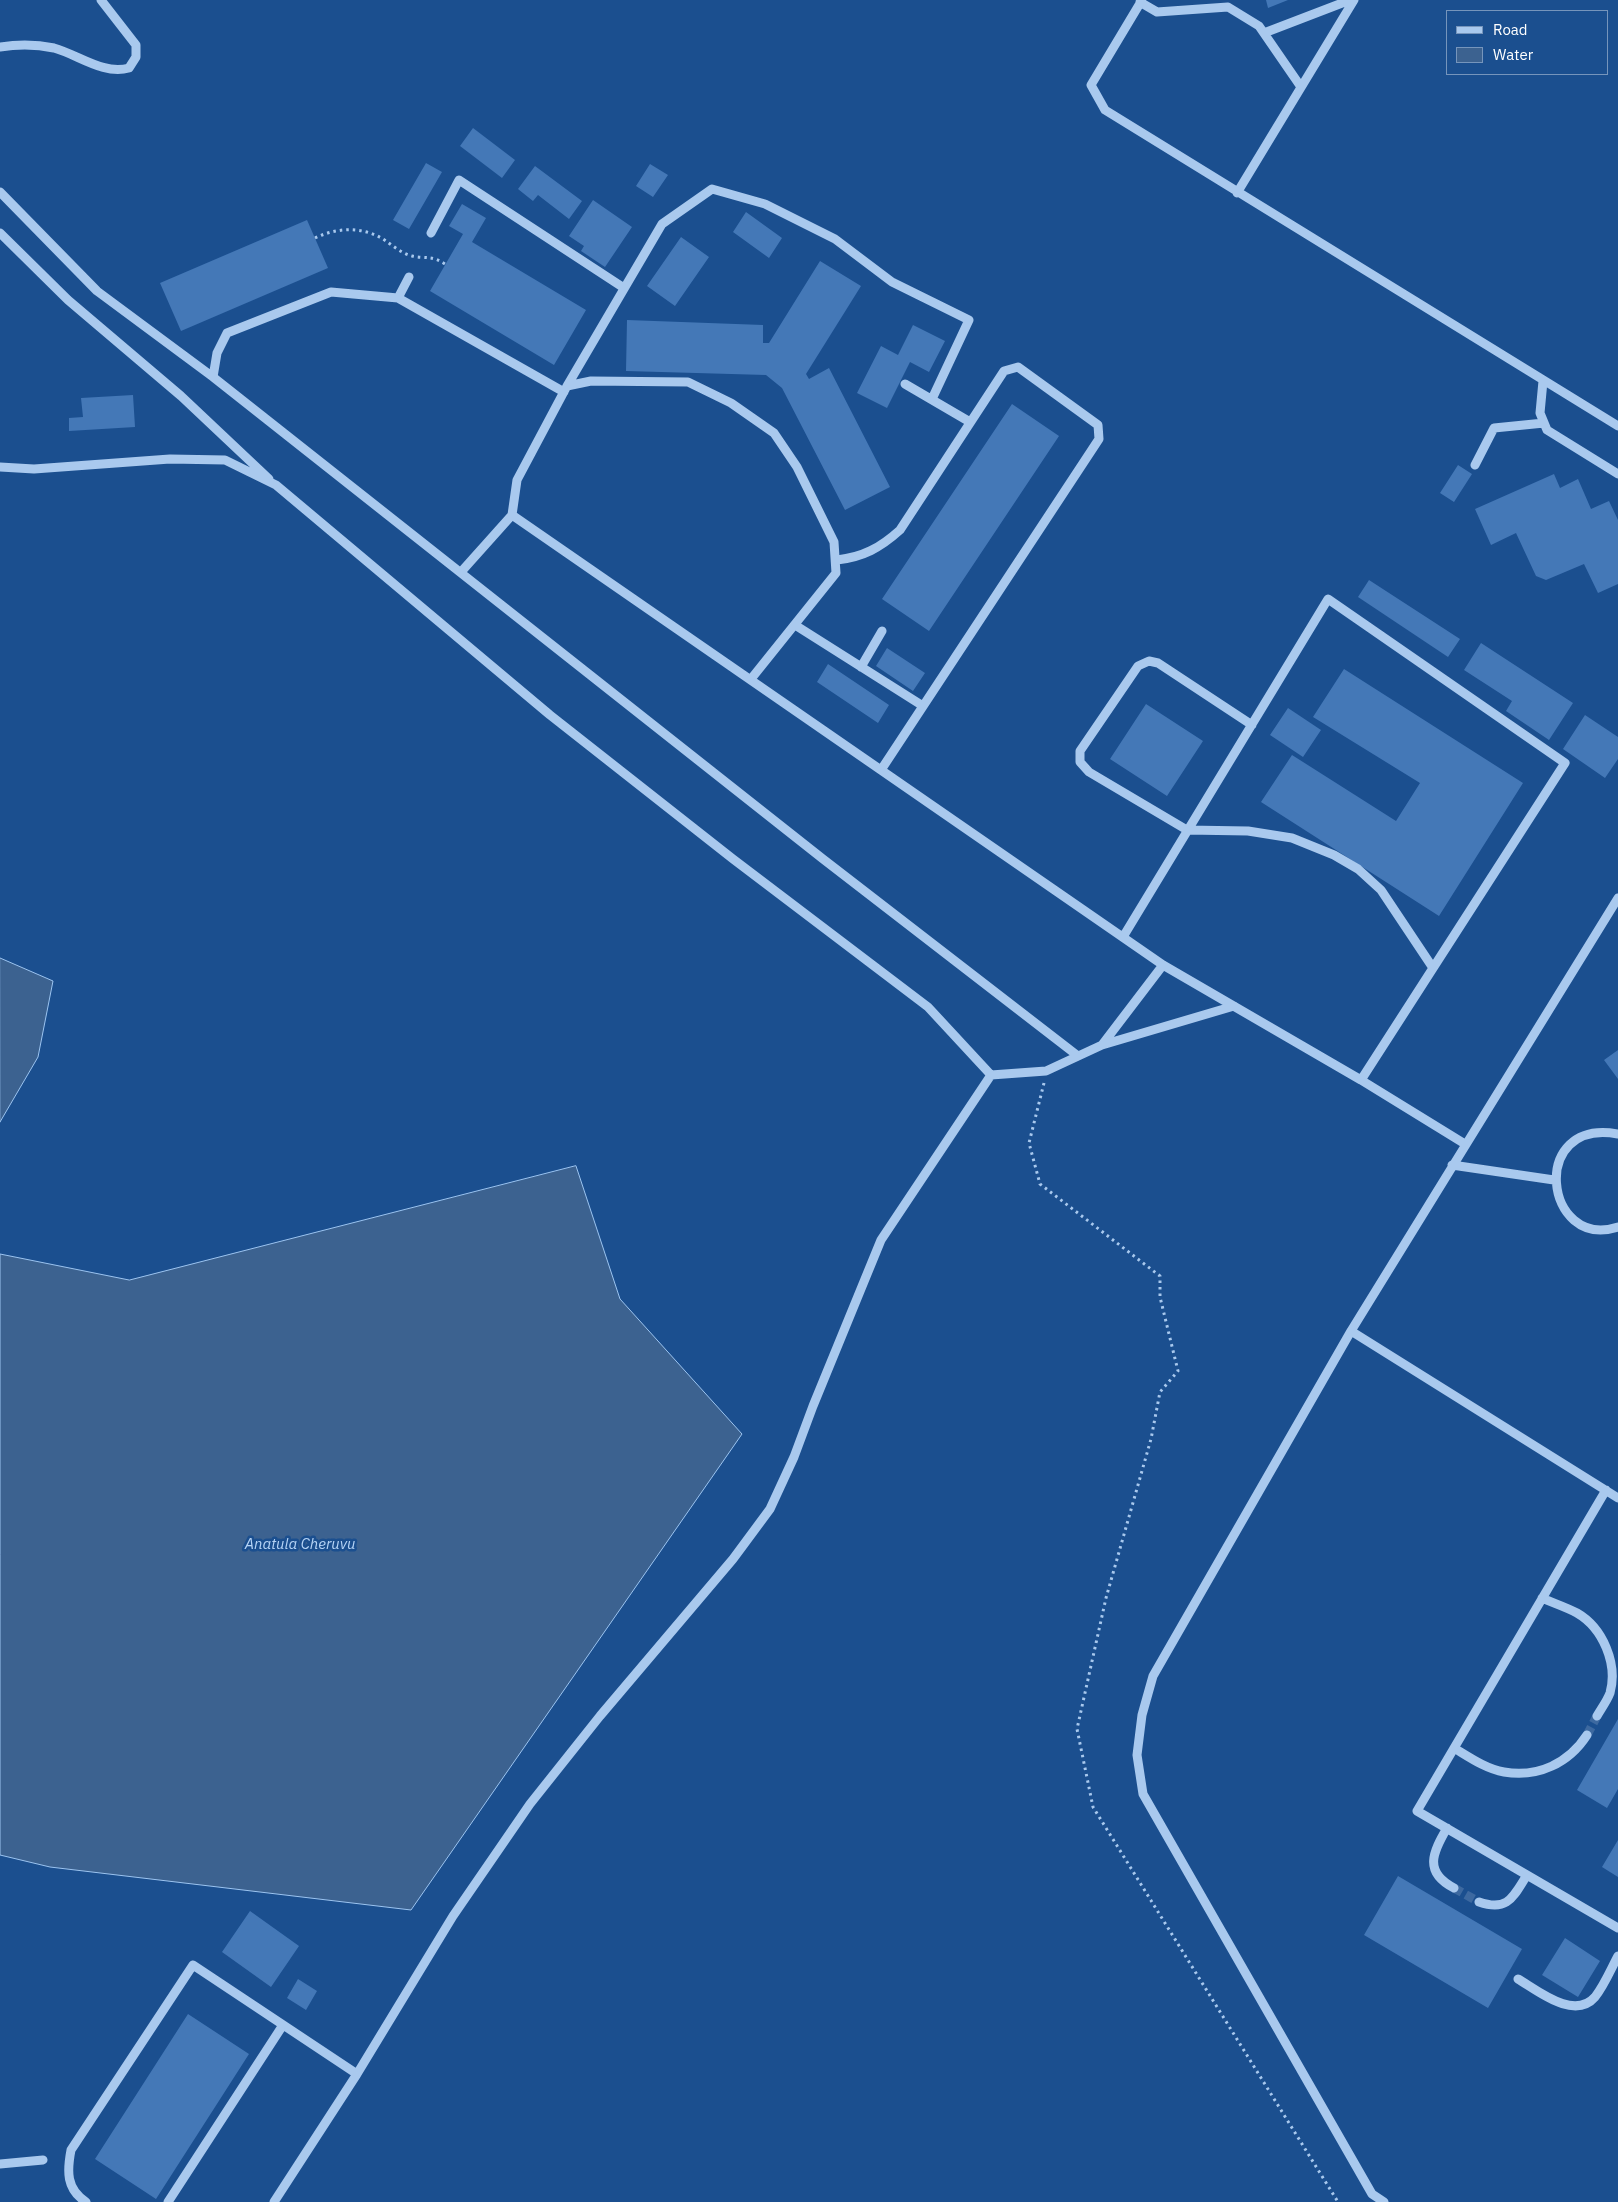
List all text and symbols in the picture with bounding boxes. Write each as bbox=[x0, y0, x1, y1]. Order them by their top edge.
legend bbox=[1446, 10, 1608, 75]
text: Road bbox=[1493, 20, 1528, 39]
text: Water bbox=[1493, 45, 1533, 64]
water label: Anatula Cheruvu bbox=[245, 1536, 355, 1554]

